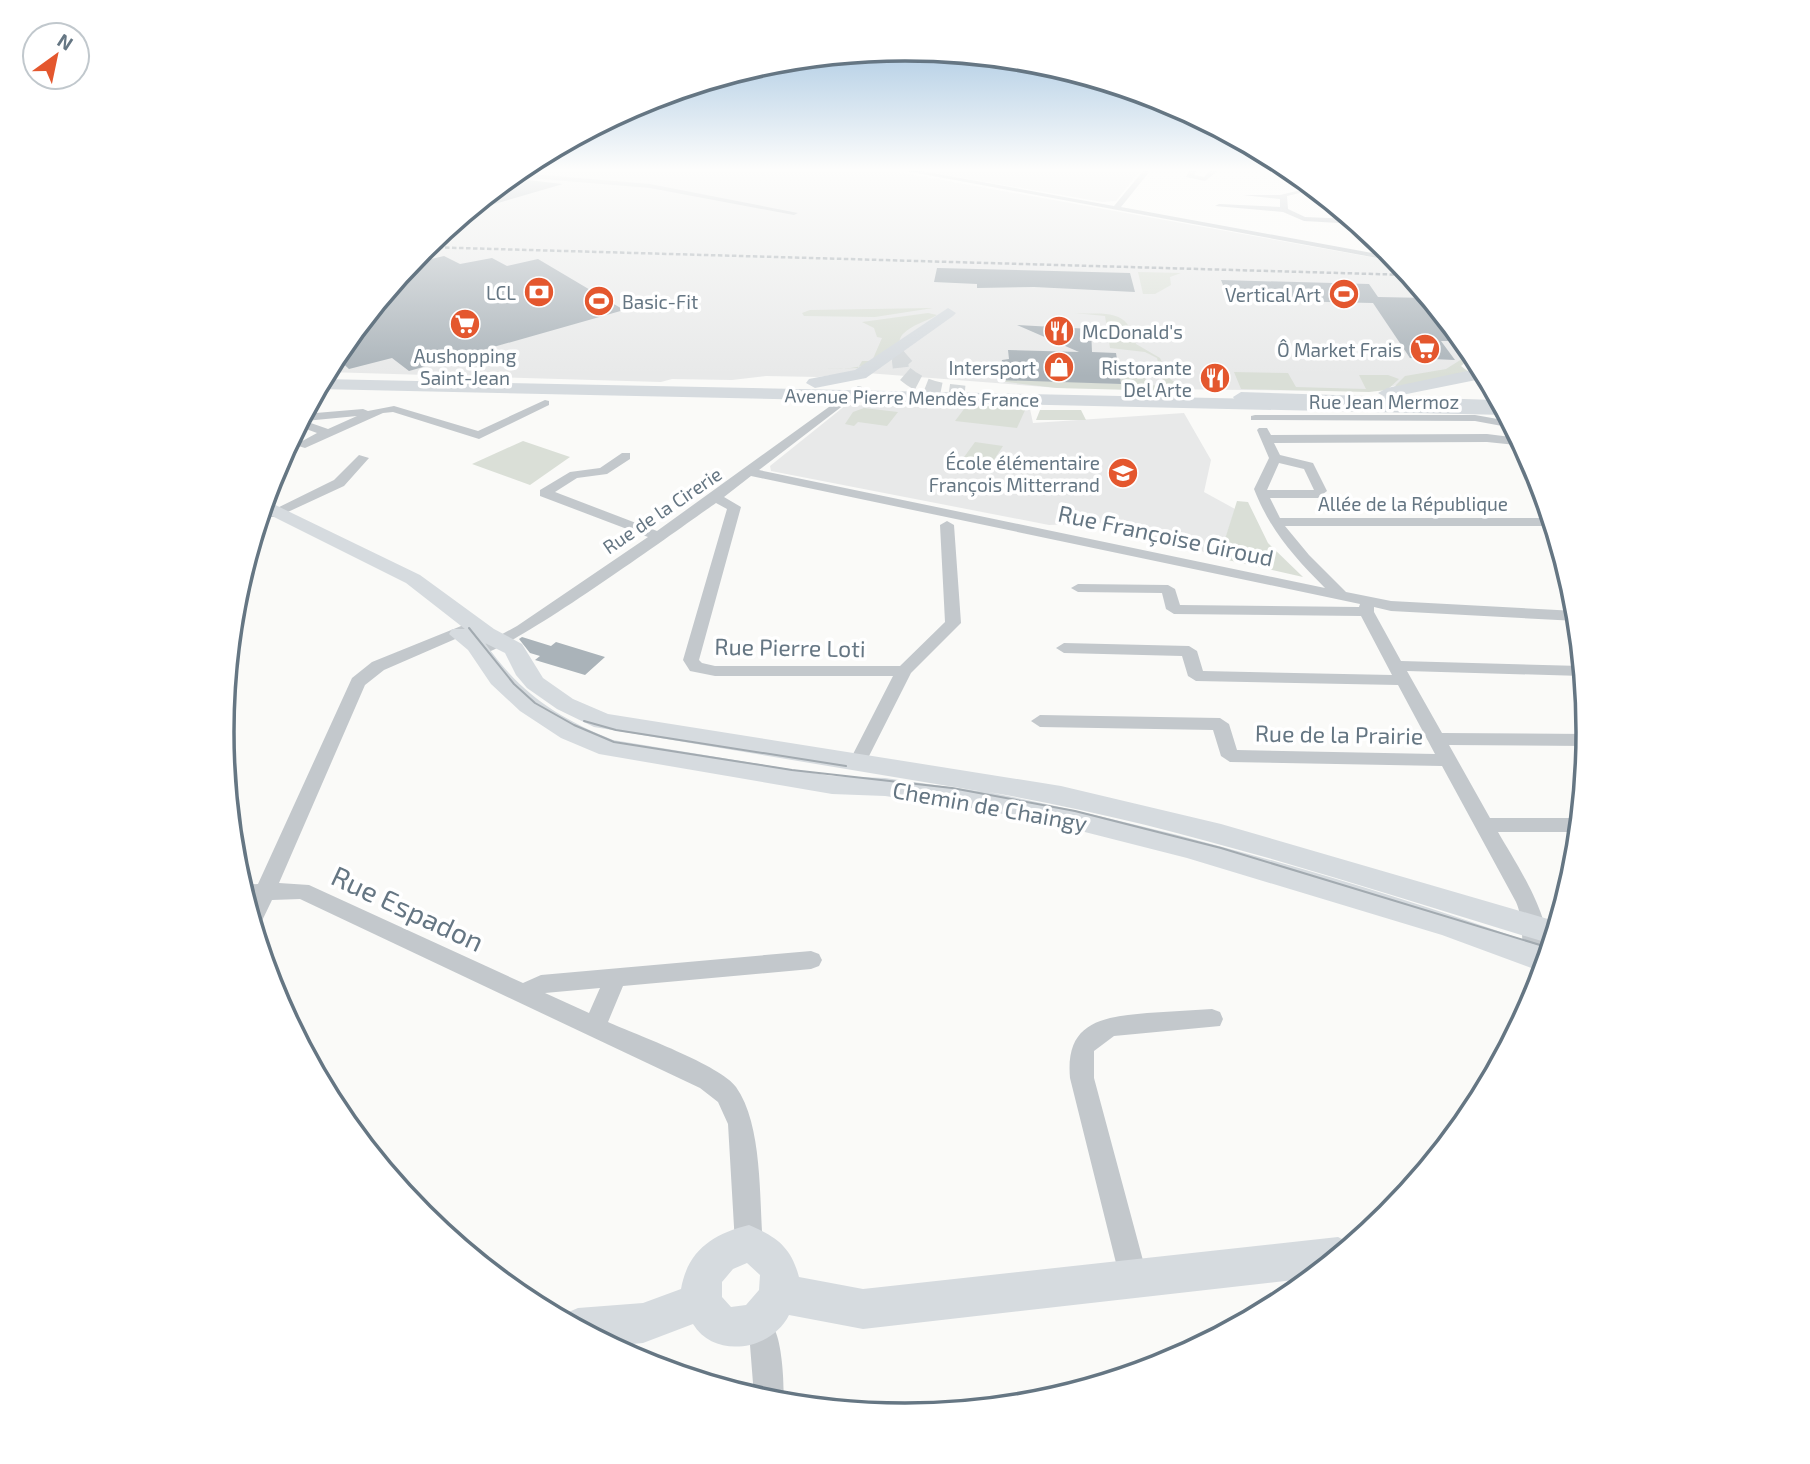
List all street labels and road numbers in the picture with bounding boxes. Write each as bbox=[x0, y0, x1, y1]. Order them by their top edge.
street label: Avenue Pierre Mendès France bbox=[784, 383, 1040, 411]
street label: Rue Jean Mermoz bbox=[1309, 390, 1459, 413]
street label: Rue de la Cirerie bbox=[598, 462, 726, 558]
street label: Allée de la République bbox=[1318, 492, 1508, 515]
street label: Rue Françoise Giroud bbox=[1056, 498, 1276, 572]
street label: Rue Pierre Loti bbox=[714, 632, 866, 662]
street label: Rue de la Prairie bbox=[1255, 719, 1423, 749]
street label: Chemin de Chaingy bbox=[891, 775, 1089, 837]
street label: Rue Espadon bbox=[326, 858, 490, 958]

